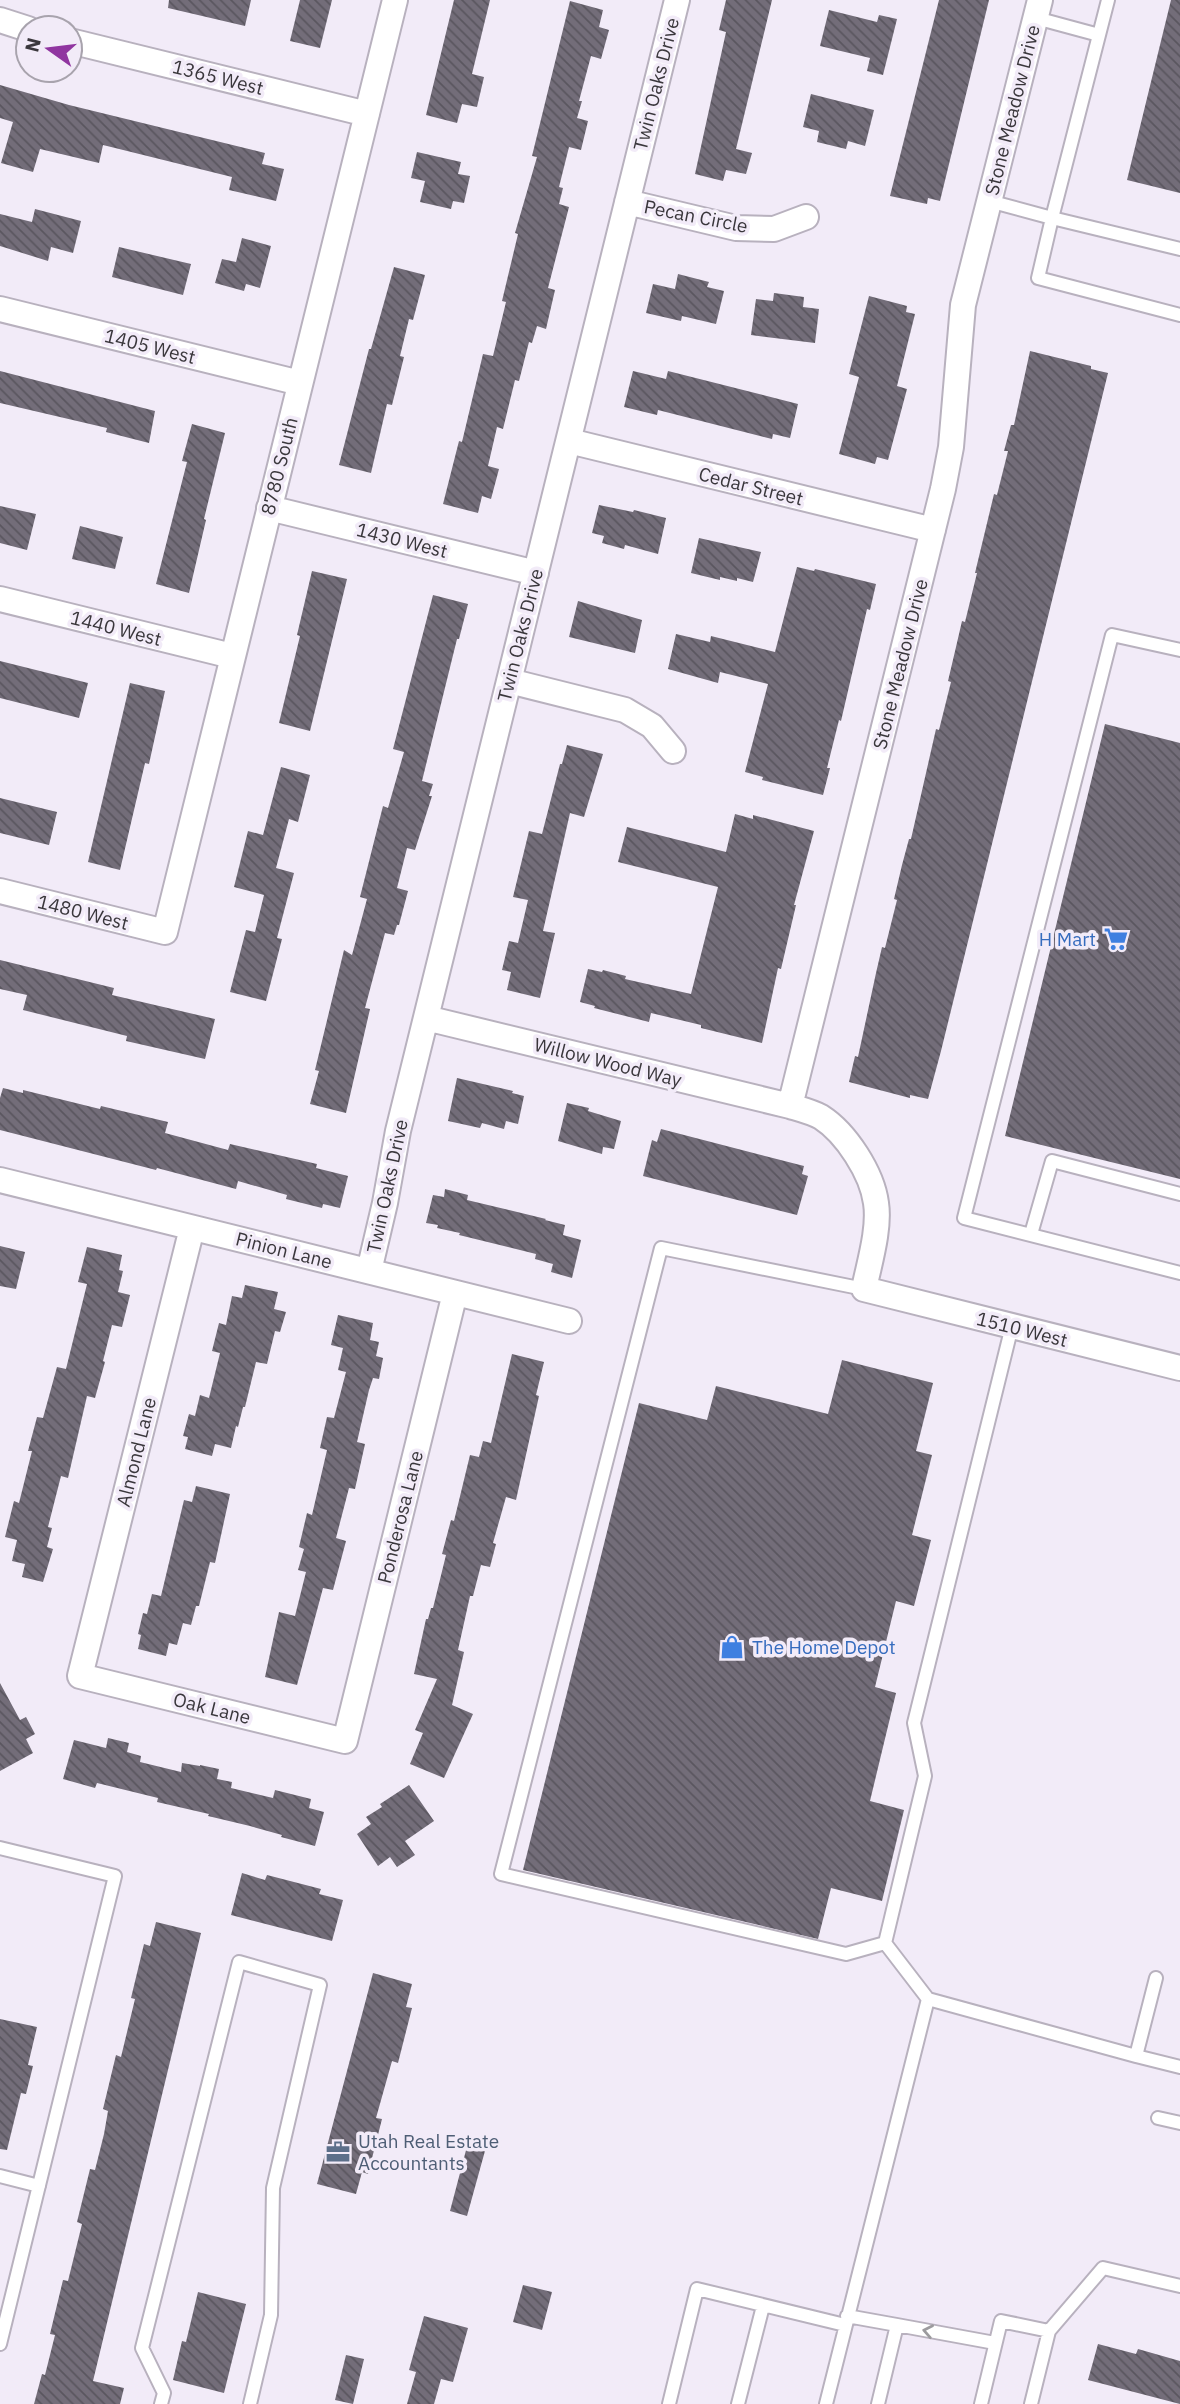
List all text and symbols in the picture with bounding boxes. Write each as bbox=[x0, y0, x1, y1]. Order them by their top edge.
north arrow bbox=[14, 14, 84, 84]
street label: Twin Oaks Drive bbox=[628, 15, 684, 153]
street label: Stone Meadow Drive bbox=[979, 22, 1045, 198]
text: N bbox=[19, 35, 46, 54]
street label: 1365 West bbox=[170, 54, 266, 100]
street label: Pecan Circle bbox=[642, 194, 750, 238]
street label: 1405 West bbox=[102, 323, 198, 369]
street label: 8780 South bbox=[255, 415, 303, 517]
street label: Cedar Street bbox=[696, 461, 806, 511]
street label: 1430 West bbox=[354, 517, 450, 563]
street label: Twin Oaks Drive bbox=[492, 566, 548, 704]
street label: Stone Meadow Drive bbox=[867, 576, 933, 752]
street label: 1440 West bbox=[68, 605, 164, 651]
street label: 1480 West bbox=[35, 889, 131, 935]
supermarket icon: H Mart bbox=[1102, 925, 1130, 953]
place label: H Mart bbox=[1039, 927, 1096, 951]
street label: Willow Wood Way bbox=[532, 1032, 685, 1092]
street label: Twin Oaks Drive bbox=[361, 1117, 413, 1255]
street label: Pinion Lane bbox=[233, 1226, 335, 1274]
street label: 1510 West bbox=[974, 1306, 1070, 1352]
street label: Almond Lane bbox=[111, 1395, 161, 1509]
street label: Ponderosa Lane bbox=[372, 1448, 428, 1586]
shop icon: The Home Depot bbox=[718, 1633, 746, 1661]
place label: The Home Depot bbox=[752, 1635, 896, 1659]
street label: Oak Lane bbox=[171, 1687, 253, 1729]
place label: Utah Real Estate Accountants bbox=[358, 2129, 499, 2175]
office icon: Utah Real Estate Accountants bbox=[324, 2138, 352, 2166]
one-way arrow bbox=[922, 2324, 934, 2339]

